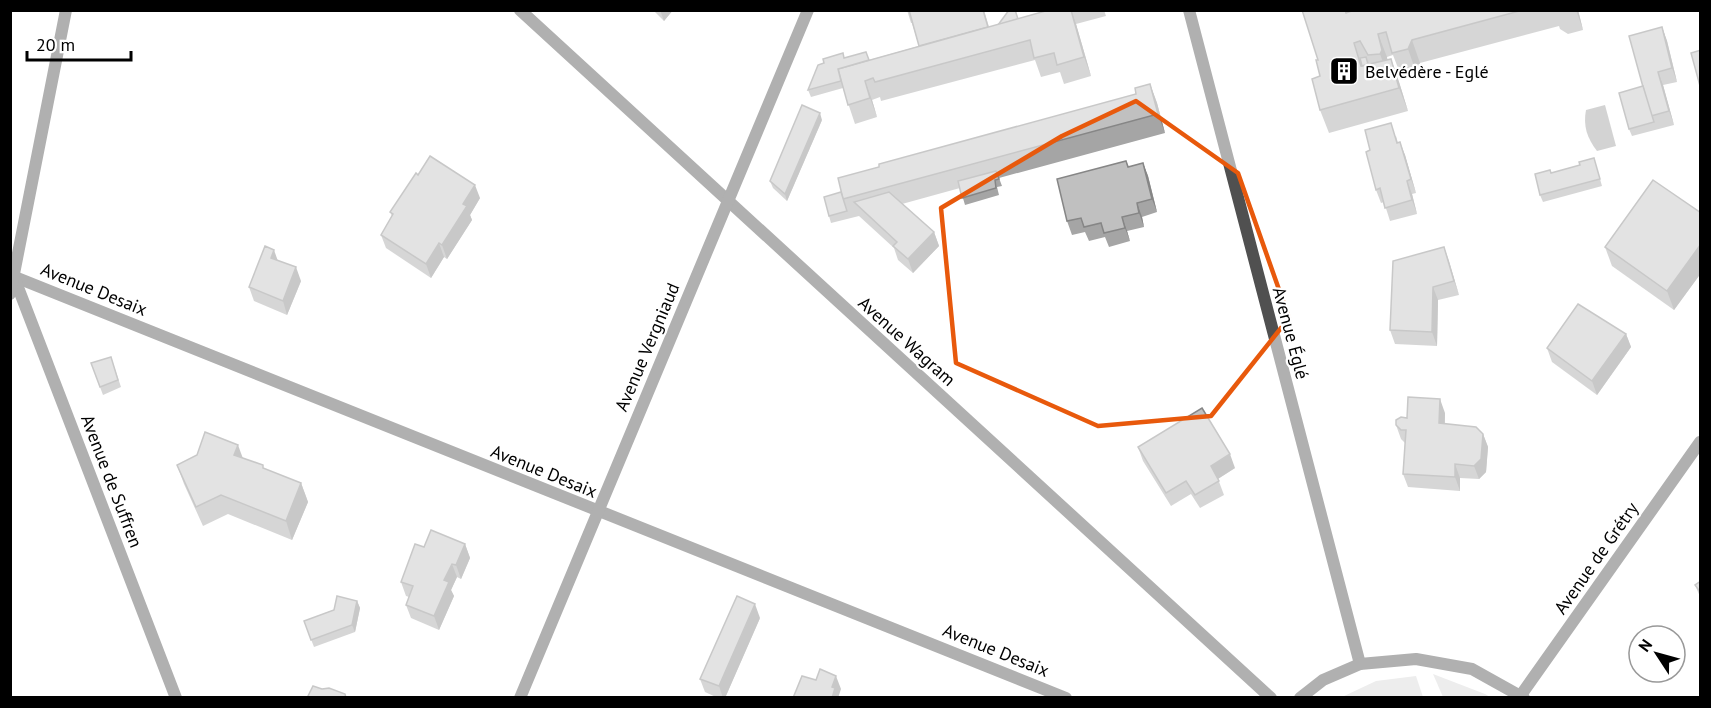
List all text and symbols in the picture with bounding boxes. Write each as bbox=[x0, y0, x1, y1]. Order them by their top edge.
scale bar bbox=[27, 24, 130, 62]
text: 20 m bbox=[36, 33, 75, 56]
building icon: Belvédère - Eglé bbox=[1328, 55, 1360, 87]
place label: Belvédère - Eglé bbox=[1365, 60, 1489, 83]
street label: Avenue Desaix bbox=[38, 257, 150, 321]
street label: Avenue Vergniaud bbox=[610, 279, 684, 415]
street label: Avenue Églé bbox=[1268, 284, 1314, 382]
street label: Avenue Wagram bbox=[854, 291, 960, 391]
street label: Avenue de Suffren bbox=[76, 411, 148, 551]
street label: Avenue Desaix bbox=[488, 439, 600, 503]
street label: Avenue de Grétry bbox=[1549, 497, 1643, 618]
street label: Avenue Desaix bbox=[940, 618, 1052, 682]
north arrow bbox=[1627, 624, 1687, 684]
text: N bbox=[1634, 635, 1656, 655]

